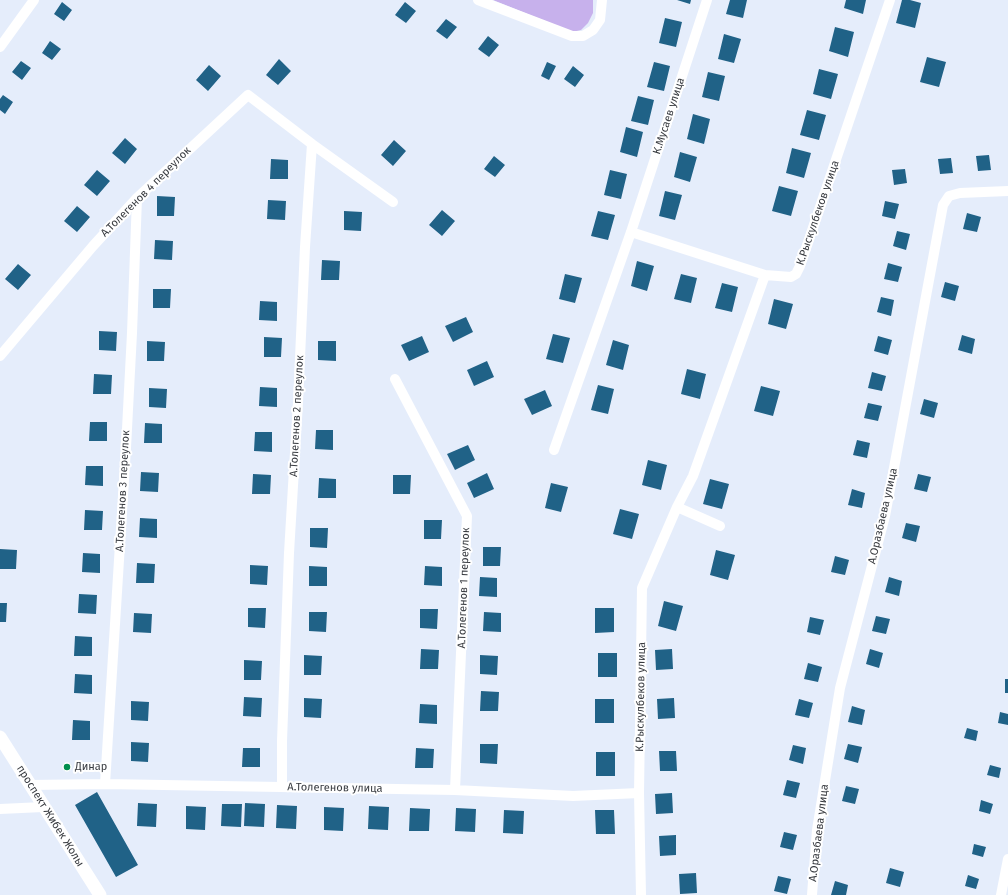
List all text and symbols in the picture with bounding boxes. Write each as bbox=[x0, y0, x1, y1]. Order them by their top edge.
street label: К.Мусаев улица bbox=[650, 76, 688, 156]
street label: А.Толегенов 4 переулок bbox=[98, 144, 194, 240]
street label: К.Рыскулбеков улица bbox=[794, 159, 842, 267]
street label: А.Толегенов 2 переулок bbox=[287, 355, 307, 477]
street label: А.Толегенов 3 переулок bbox=[113, 430, 133, 552]
street label: А.Оразбаева улица bbox=[866, 467, 900, 565]
street label: А.Толегенов 1 переулок bbox=[455, 527, 473, 649]
street label: К.Рыскулбеков улица bbox=[633, 642, 649, 752]
place label: Динар bbox=[75, 760, 107, 774]
marker: Динар bbox=[62, 762, 72, 772]
street label: проспект Жибек Жолы bbox=[13, 763, 87, 869]
street label: А.Толегенов улица bbox=[287, 781, 383, 795]
street label: А.Оразбаева улица bbox=[806, 783, 832, 883]

